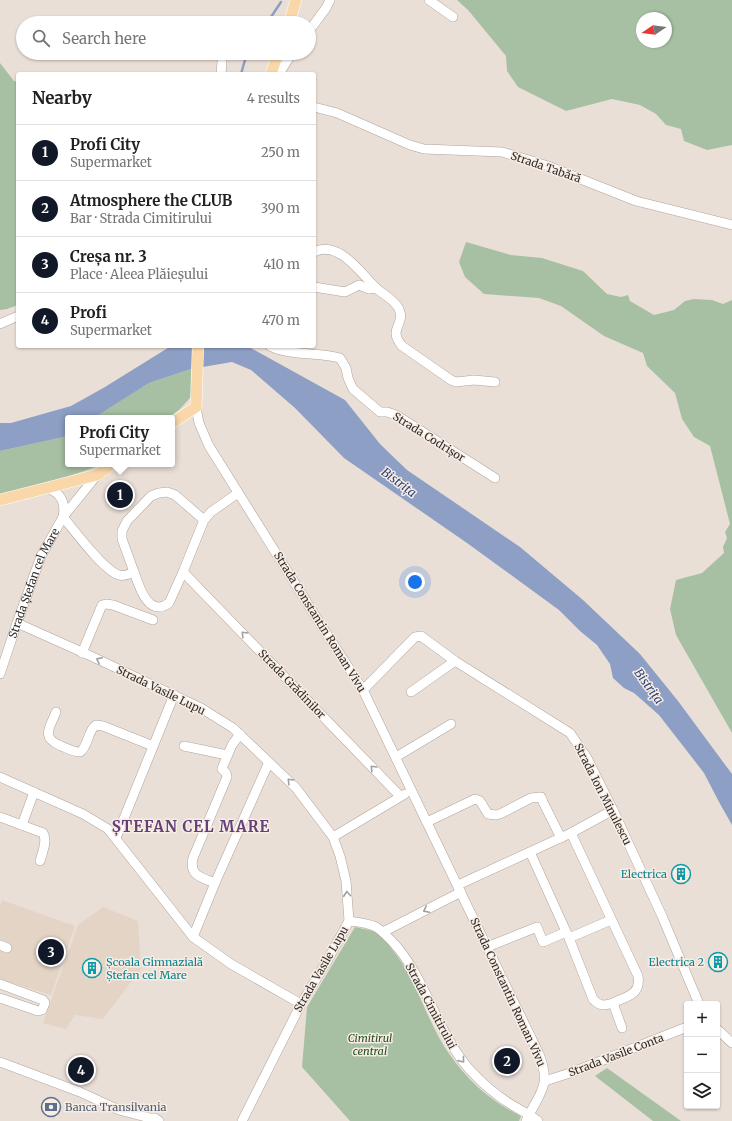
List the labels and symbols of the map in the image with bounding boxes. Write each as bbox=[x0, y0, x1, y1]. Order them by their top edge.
north arrow bbox=[636, 12, 672, 48]
street label: Strada Tabără bbox=[509, 148, 583, 186]
street label: Strada Codrișor bbox=[390, 409, 468, 465]
water label: Bistrița bbox=[378, 464, 419, 501]
pin: 1 bbox=[107, 480, 133, 510]
street label: Strada Ștefan cel Mare bbox=[5, 525, 62, 640]
street label: Strada Constantin Roman Vivu bbox=[271, 549, 369, 695]
your location bbox=[405, 572, 425, 592]
one-way arrow bbox=[241, 631, 249, 639]
street label: Strada Grădinilor bbox=[255, 646, 329, 722]
one-way arrow bbox=[96, 657, 104, 665]
street label: Strada Vasile Lupu bbox=[114, 662, 208, 718]
water label: Bistrița bbox=[630, 666, 667, 707]
street label: Strada Ion Minulescu bbox=[571, 741, 635, 847]
one-way arrow bbox=[371, 765, 378, 773]
one-way arrow bbox=[287, 778, 295, 786]
district label: ȘTEFAN CEL MARE bbox=[112, 817, 270, 836]
building icon: Electrica bbox=[670, 863, 692, 885]
place label: Electrica bbox=[621, 867, 667, 881]
one-way arrow bbox=[343, 891, 352, 897]
one-way arrow bbox=[423, 905, 430, 912]
street label: Strada Constantin Roman Vivu bbox=[467, 915, 549, 1069]
street label: Strada Vasile Lupu bbox=[291, 923, 351, 1015]
pin: 3 bbox=[38, 937, 64, 967]
building icon: Electrica 2 bbox=[707, 951, 729, 973]
place label: Școala Gimnazială Ștefan cel Mare bbox=[106, 955, 203, 982]
place label: Electrica 2 bbox=[649, 955, 704, 969]
building icon: Școala Gimnazială Ștefan cel Mare bbox=[81, 957, 103, 979]
street label: Strada Cimitirului bbox=[402, 961, 460, 1052]
street label: Strada Vasile Conta bbox=[566, 1030, 666, 1080]
park label: Cimitirul central bbox=[348, 1031, 392, 1058]
pin: 2 bbox=[494, 1046, 520, 1076]
pin: 4 bbox=[68, 1055, 94, 1085]
one-way arrow bbox=[457, 1055, 464, 1062]
bank icon: Banca Transilvania bbox=[40, 1096, 62, 1118]
place label: Banca Transilvania bbox=[65, 1100, 166, 1114]

